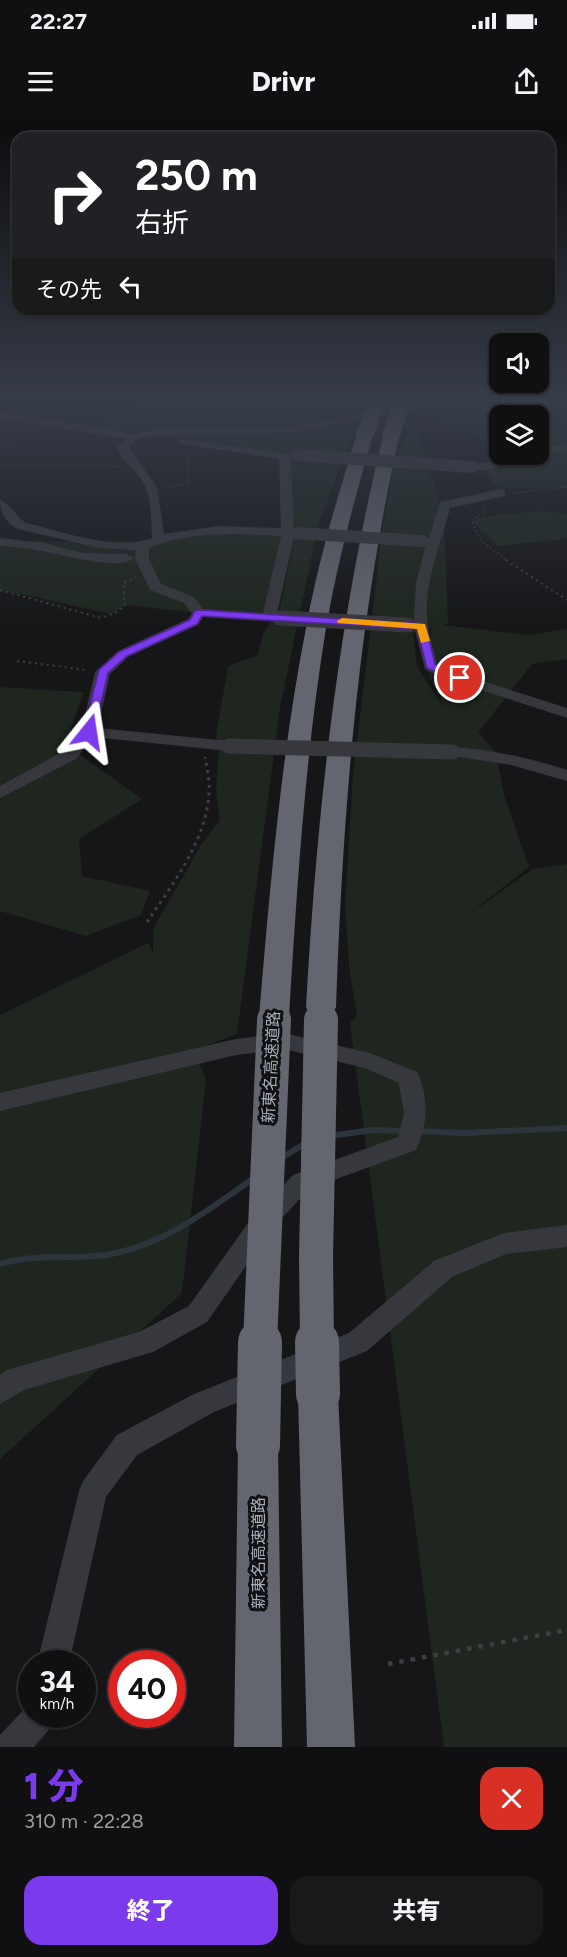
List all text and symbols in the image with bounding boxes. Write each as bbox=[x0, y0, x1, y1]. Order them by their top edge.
text: 22:27 bbox=[30, 8, 87, 35]
icon: menu bbox=[24, 65, 57, 98]
text: Drivr bbox=[252, 65, 315, 98]
icon: share bbox=[510, 65, 543, 98]
text: 250 m bbox=[135, 150, 258, 201]
icon: right bbox=[36, 156, 114, 234]
text: 右折 bbox=[135, 206, 189, 239]
icon: left bbox=[114, 270, 147, 303]
text: その先 bbox=[36, 276, 102, 303]
map controls bbox=[489, 333, 549, 465]
button: sound bbox=[489, 333, 549, 393]
button: layers bbox=[489, 405, 549, 465]
pin bbox=[434, 652, 485, 703]
icon: arrive bbox=[443, 661, 476, 694]
position arrow bbox=[57, 700, 121, 764]
street label: 新東名高速道路 bbox=[259, 1011, 283, 1123]
street label: 新東名高速道路 bbox=[249, 1497, 268, 1609]
speed limit sign: 40 bbox=[108, 1650, 186, 1728]
text: 34 bbox=[39, 1663, 75, 1700]
text: km/h bbox=[40, 1695, 74, 1713]
text: 1 分 bbox=[24, 1765, 84, 1808]
button: close bbox=[480, 1767, 543, 1830]
text: 310 m · 22:28 bbox=[24, 1809, 144, 1833]
button: 終了 bbox=[24, 1876, 278, 1945]
button: 共有 bbox=[290, 1876, 543, 1945]

